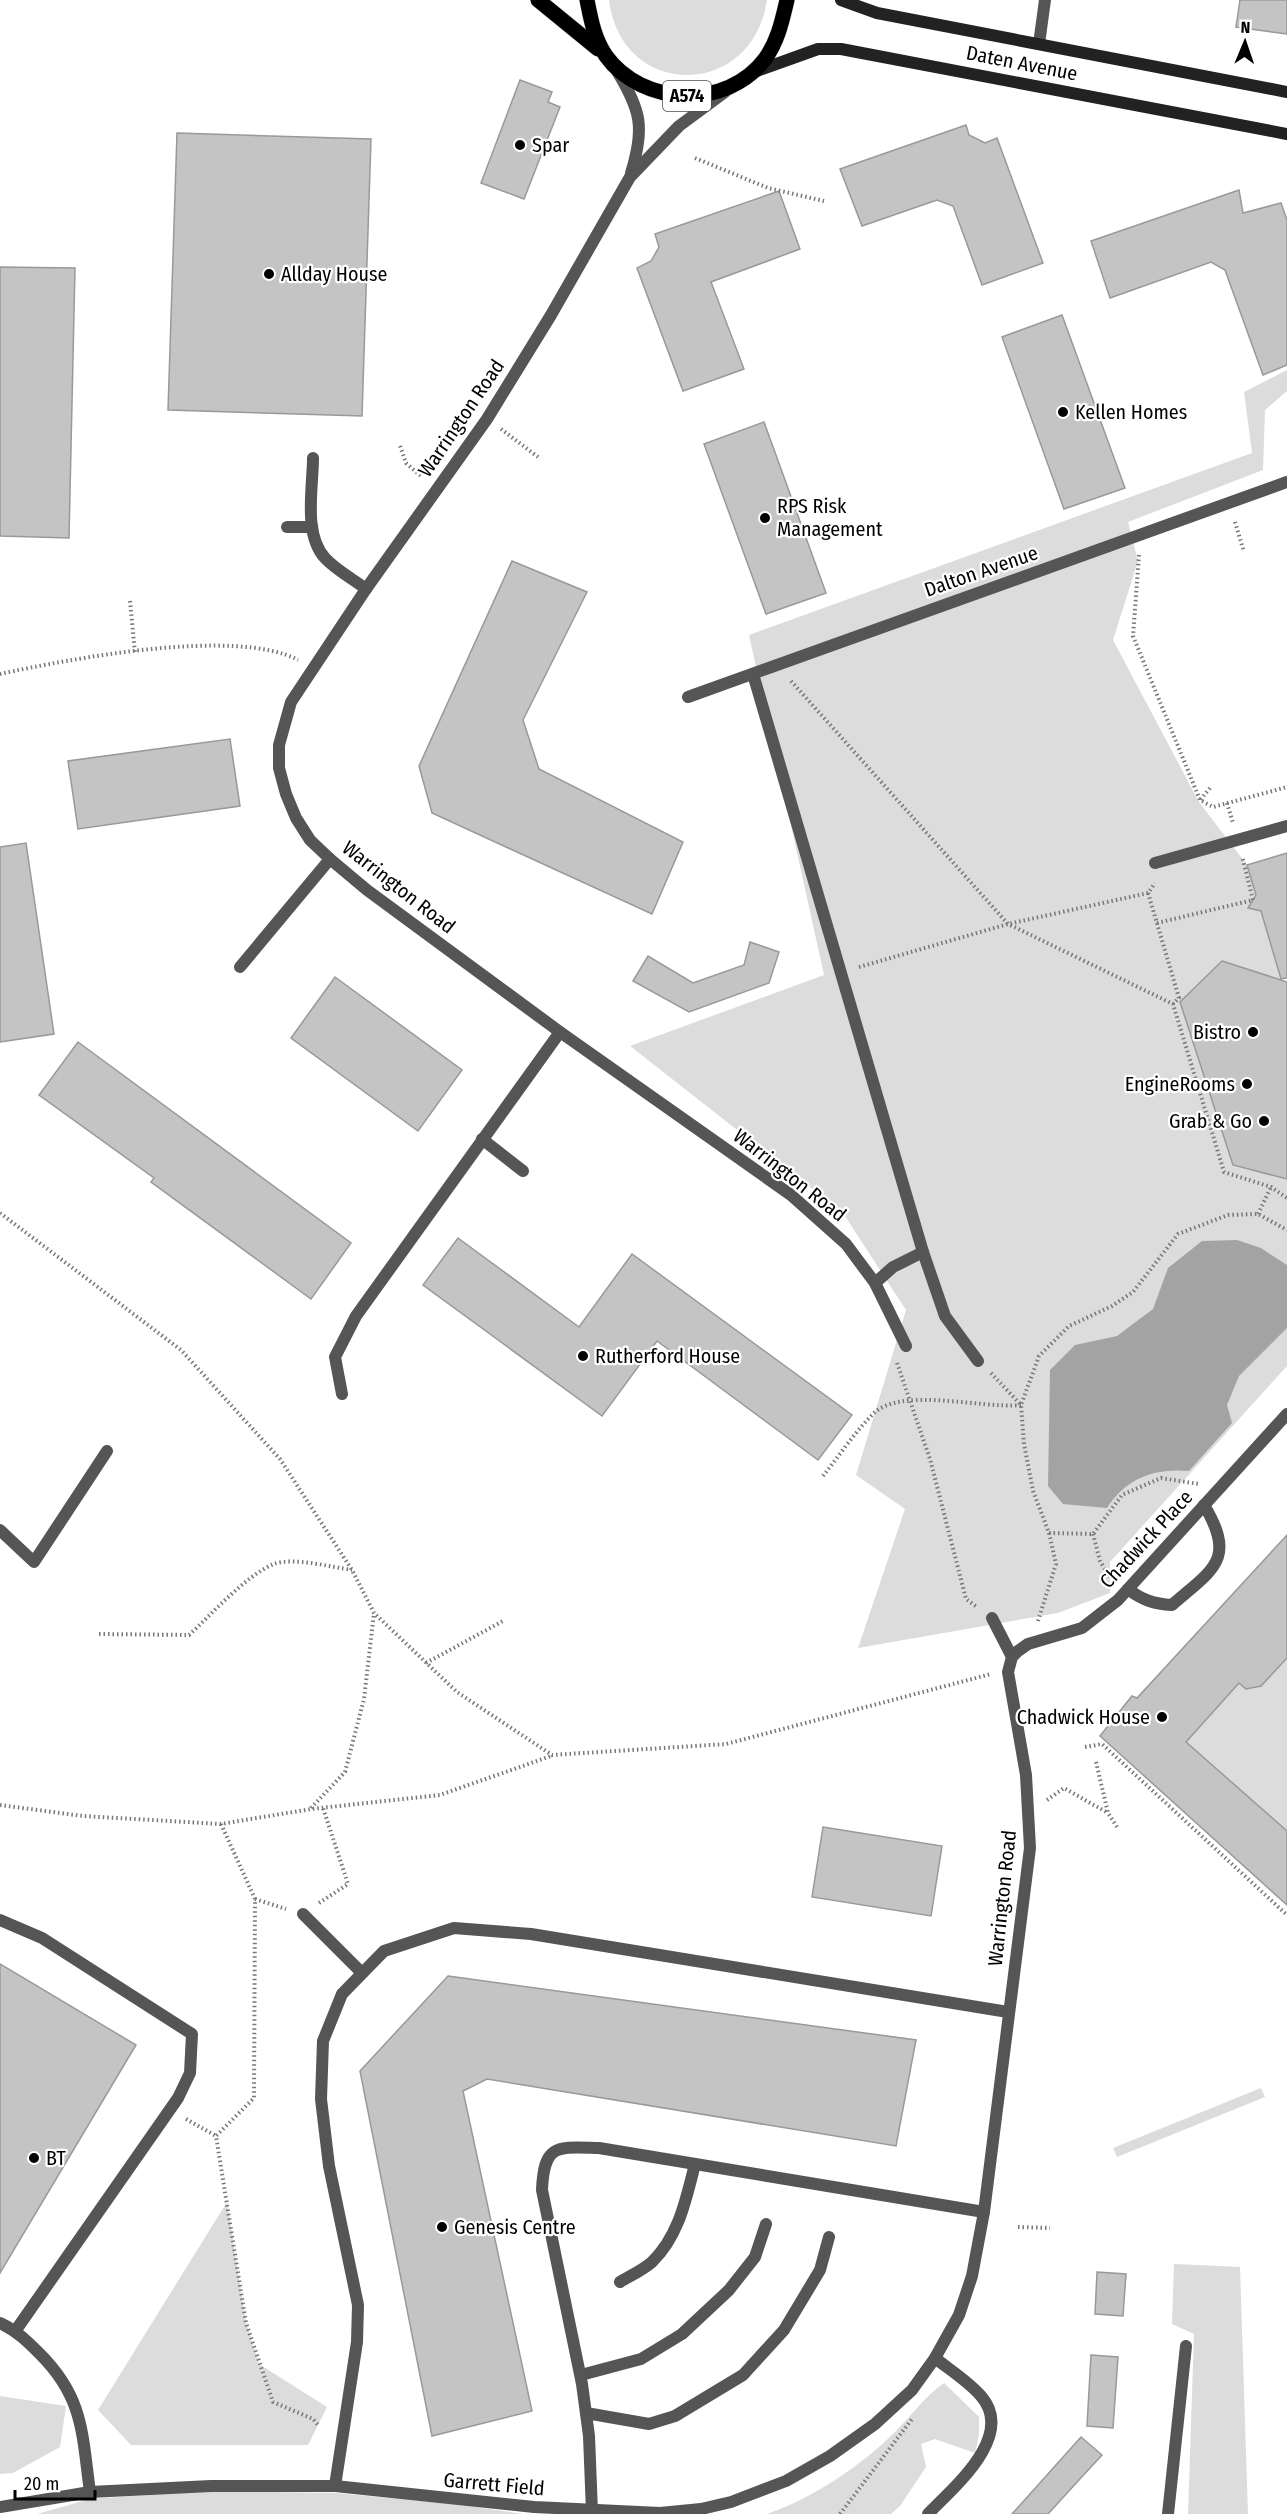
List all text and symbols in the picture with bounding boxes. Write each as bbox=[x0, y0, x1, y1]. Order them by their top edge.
north arrow bbox=[1215, 12, 1275, 72]
text: N bbox=[1240, 18, 1251, 37]
street label: Daten Avenue bbox=[964, 40, 1080, 86]
road number: A574 bbox=[663, 81, 711, 111]
place label: Spar bbox=[532, 133, 569, 157]
marker: Spar bbox=[513, 138, 527, 152]
place label: Allday House bbox=[281, 262, 387, 286]
marker: Allday House bbox=[262, 267, 276, 281]
street label: Warrington Road bbox=[413, 355, 509, 481]
place label: Kellen Homes bbox=[1075, 400, 1187, 424]
marker: Kellen Homes bbox=[1056, 405, 1070, 419]
place label: RPS Risk Management bbox=[777, 494, 883, 541]
marker: RPS Risk Management bbox=[758, 511, 772, 525]
street label: Dalton Avenue bbox=[921, 540, 1041, 602]
street label: Warrington Road bbox=[338, 835, 460, 939]
place label: Bistro bbox=[1193, 1020, 1241, 1044]
marker: Bistro bbox=[1246, 1025, 1260, 1039]
place label: EngineRooms bbox=[1125, 1072, 1235, 1096]
marker: EngineRooms bbox=[1240, 1077, 1254, 1091]
place label: Grab & Go bbox=[1169, 1109, 1252, 1133]
marker: Grab & Go bbox=[1257, 1114, 1271, 1128]
street label: Warrington Road bbox=[729, 1123, 851, 1227]
place label: Rutherford House bbox=[595, 1344, 740, 1368]
marker: Rutherford House bbox=[576, 1349, 590, 1363]
street label: Chadwick Place bbox=[1095, 1485, 1197, 1593]
place label: Chadwick House bbox=[1017, 1705, 1150, 1729]
marker: Chadwick House bbox=[1155, 1710, 1169, 1724]
street label: Warrington Road bbox=[983, 1829, 1021, 1967]
place label: BT bbox=[46, 2146, 67, 2170]
marker: BT bbox=[27, 2151, 41, 2165]
place label: Genesis Centre bbox=[454, 2215, 576, 2239]
marker: Genesis Centre bbox=[435, 2220, 449, 2234]
scale bar bbox=[15, 2463, 94, 2501]
street label: Garrett Field bbox=[443, 2468, 545, 2500]
text: 20 m bbox=[24, 2473, 59, 2495]

